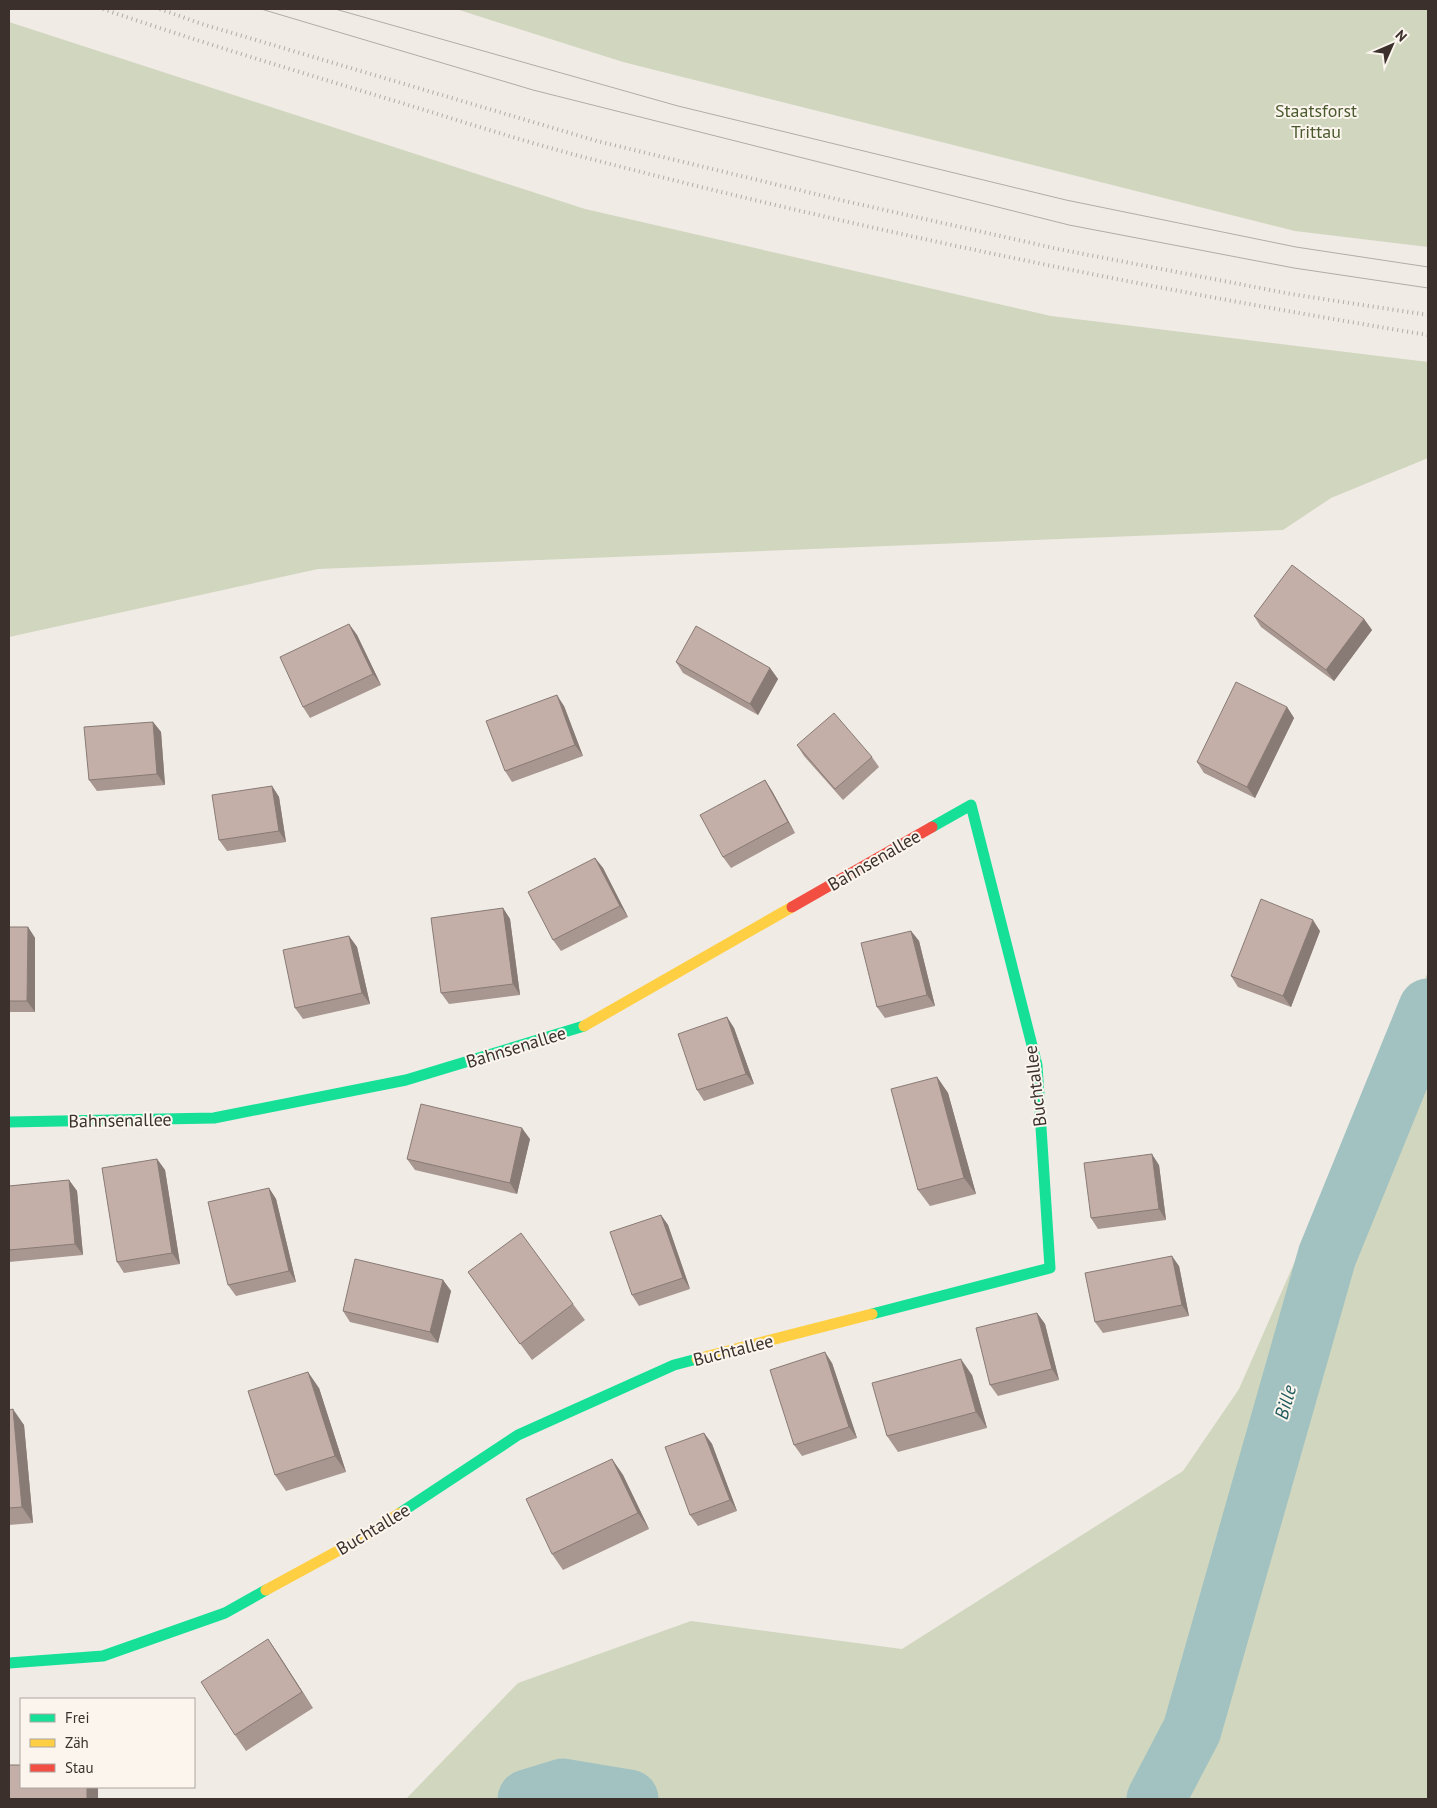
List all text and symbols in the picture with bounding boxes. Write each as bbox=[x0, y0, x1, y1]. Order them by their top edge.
north arrow bbox=[1367, 20, 1417, 70]
text: N bbox=[1392, 26, 1411, 45]
park label: Staatsforst Trittau bbox=[1275, 99, 1357, 143]
street label: Bahnsenallee bbox=[824, 824, 924, 896]
street label: Bahnsenallee bbox=[463, 1021, 569, 1073]
street label: Buchtallee bbox=[1019, 1044, 1051, 1128]
street label: Bahnsenallee bbox=[68, 1108, 172, 1132]
street label: Buchtallee bbox=[691, 1329, 775, 1371]
water label: Bille bbox=[1269, 1382, 1301, 1422]
street label: Buchtallee bbox=[332, 1498, 414, 1560]
legend bbox=[20, 1698, 195, 1788]
text: Frei bbox=[65, 1708, 90, 1727]
text: Zäh bbox=[65, 1733, 89, 1752]
text: Stau bbox=[65, 1758, 94, 1777]

